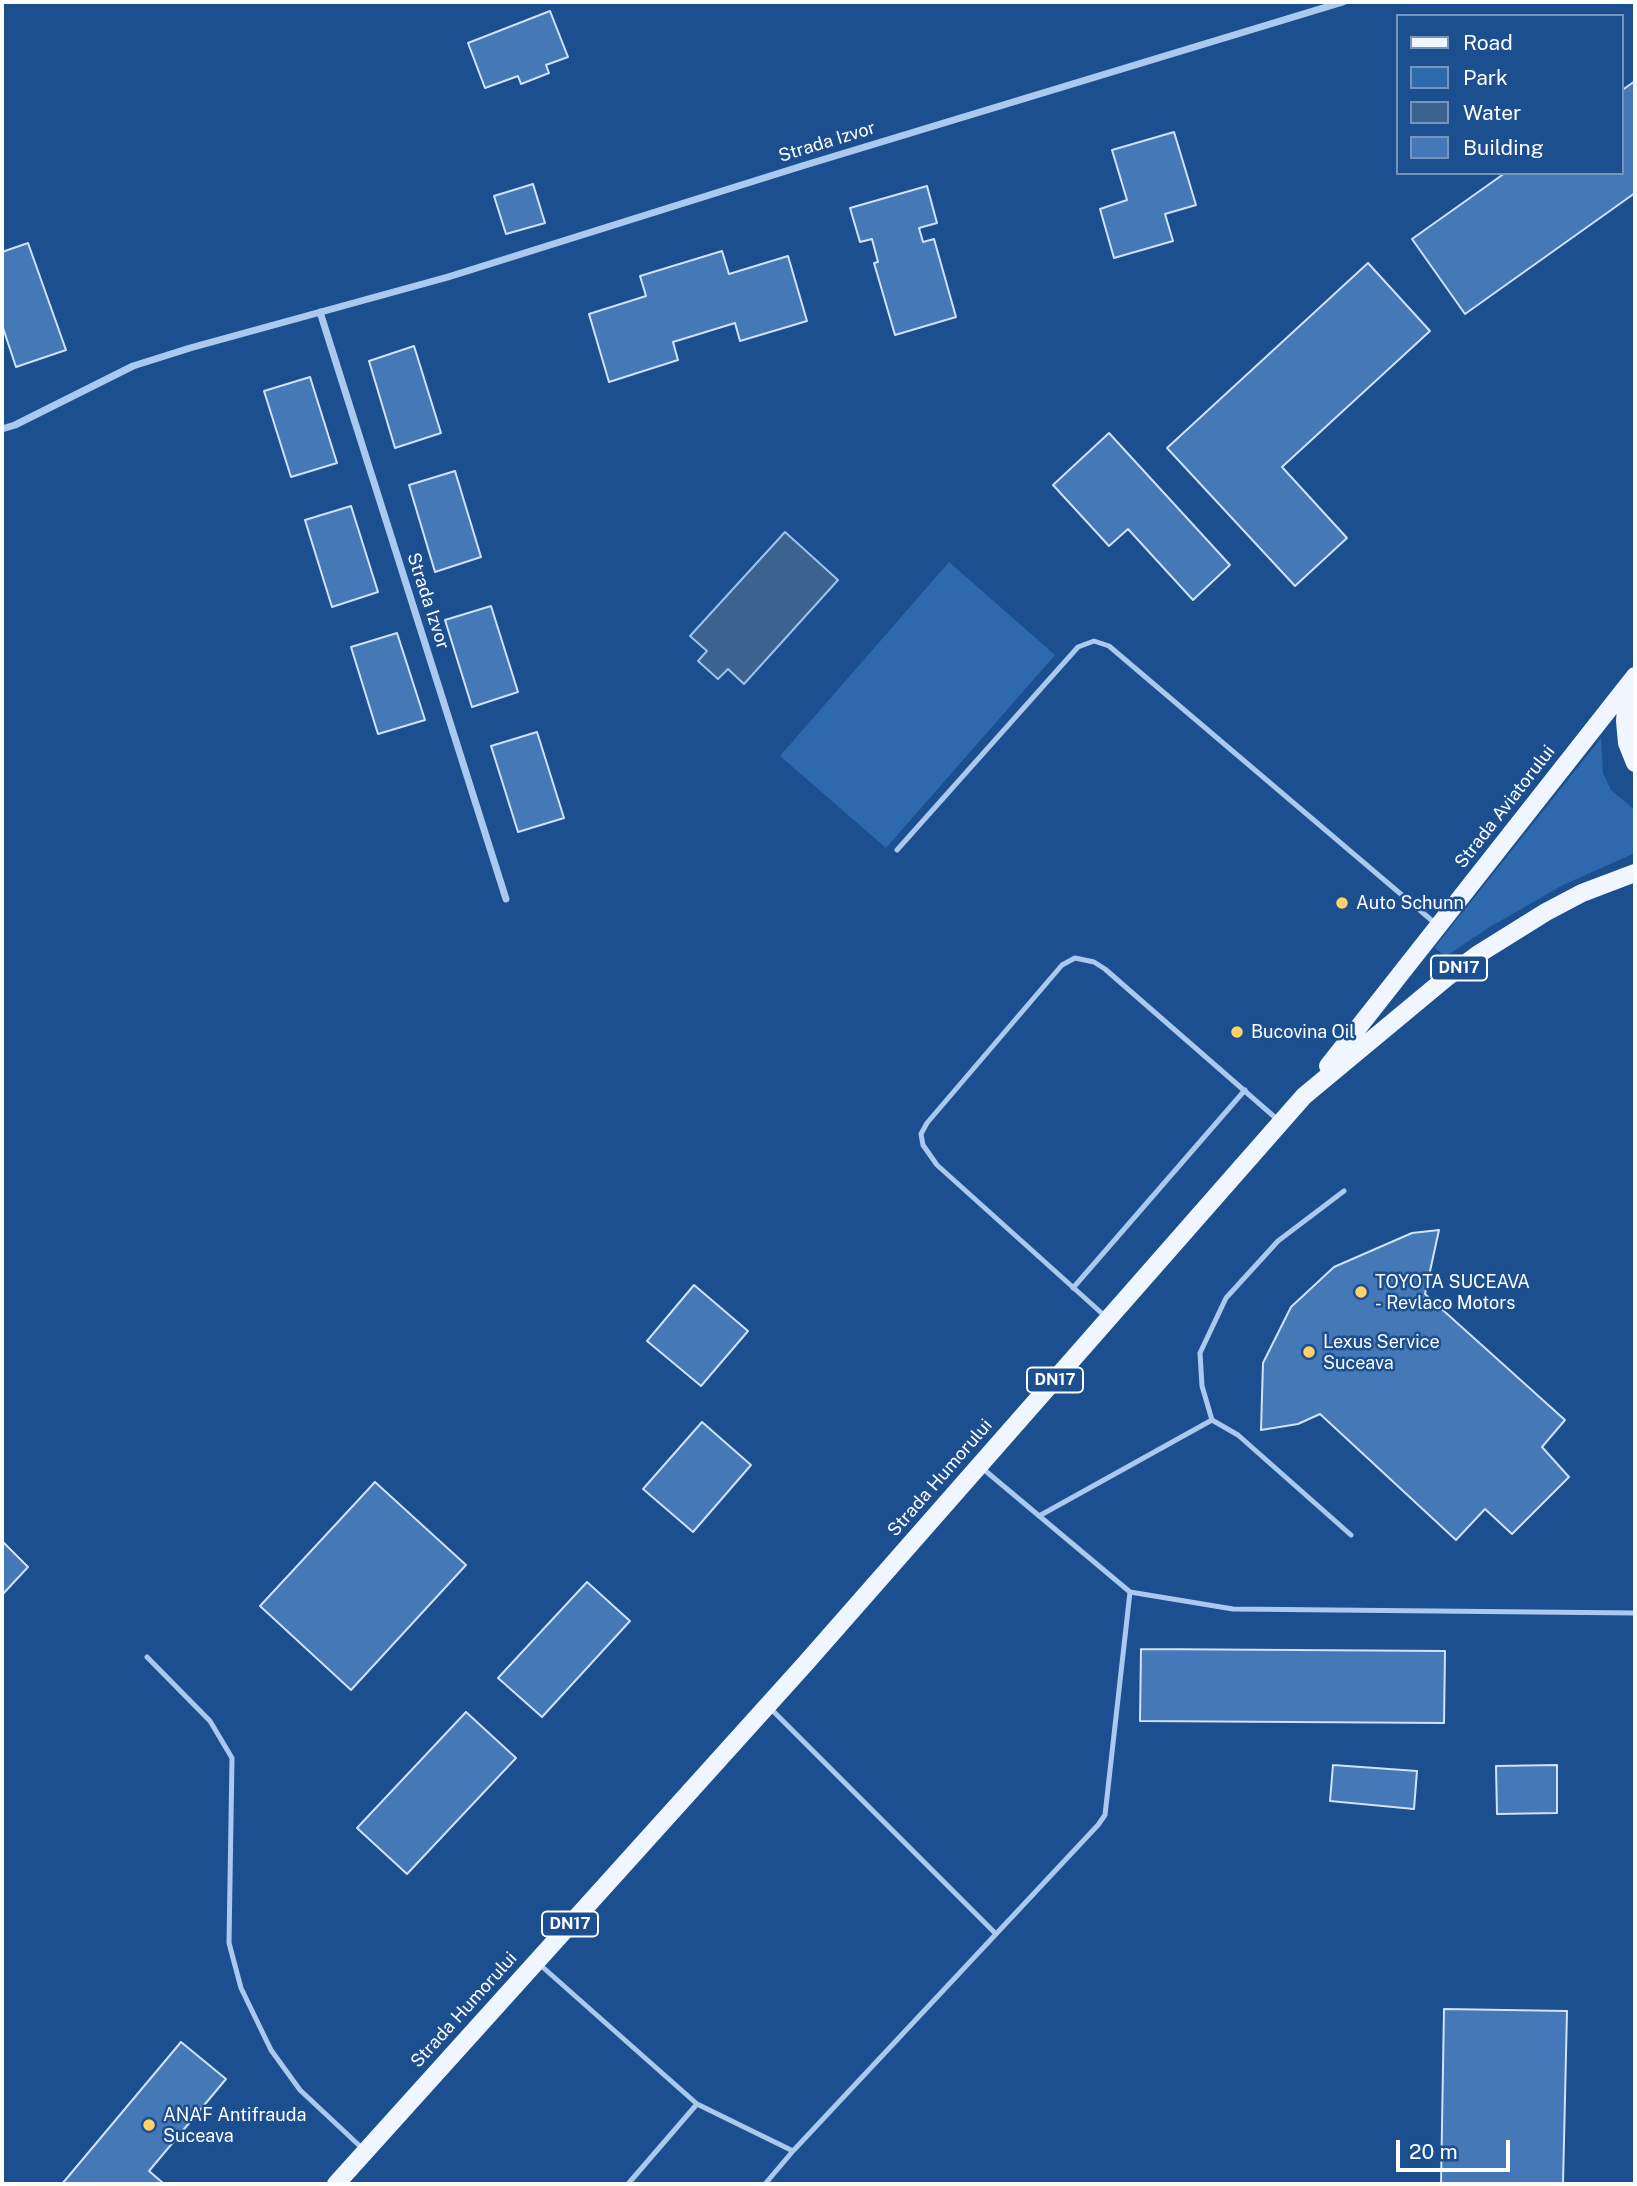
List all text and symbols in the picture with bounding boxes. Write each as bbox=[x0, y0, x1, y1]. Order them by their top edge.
legend bbox=[1396, 14, 1623, 175]
text: Road bbox=[1463, 30, 1513, 55]
text: Park bbox=[1463, 65, 1508, 90]
text: Water bbox=[1463, 100, 1521, 125]
street label: Strada Izvor bbox=[776, 117, 878, 167]
text: Building bbox=[1463, 135, 1544, 160]
street label: Strada Izvor bbox=[402, 550, 454, 652]
street label: Strada Aviatorului bbox=[1450, 741, 1560, 873]
place label: Auto Schunn bbox=[1356, 892, 1464, 914]
marker: Auto Schunn bbox=[1334, 895, 1350, 911]
road number: DN17 bbox=[1431, 956, 1487, 980]
place label: Bucovina Oil bbox=[1251, 1021, 1355, 1043]
marker: Bucovina Oil bbox=[1229, 1024, 1245, 1040]
place label: TOYOTA SUCEAVA - Revlaco Motors bbox=[1375, 1271, 1530, 1314]
marker: TOYOTA SUCEAVA - Revlaco Motors bbox=[1353, 1284, 1369, 1300]
place label: Lexus Service Suceava bbox=[1323, 1331, 1440, 1374]
marker: Lexus Service Suceava bbox=[1301, 1344, 1317, 1360]
road number: DN17 bbox=[1027, 1368, 1083, 1392]
street label: Strada Humorului bbox=[883, 1415, 997, 1541]
road number: DN17 bbox=[542, 1912, 598, 1936]
street label: Strada Humorului bbox=[406, 1948, 522, 2072]
place label: ANAF Antifrauda Suceava bbox=[163, 2104, 306, 2146]
marker: ANAF Antifrauda Suceava bbox=[141, 2117, 157, 2133]
scale bar bbox=[1399, 2126, 1513, 2170]
text: 20 m bbox=[1409, 2139, 1458, 2164]

